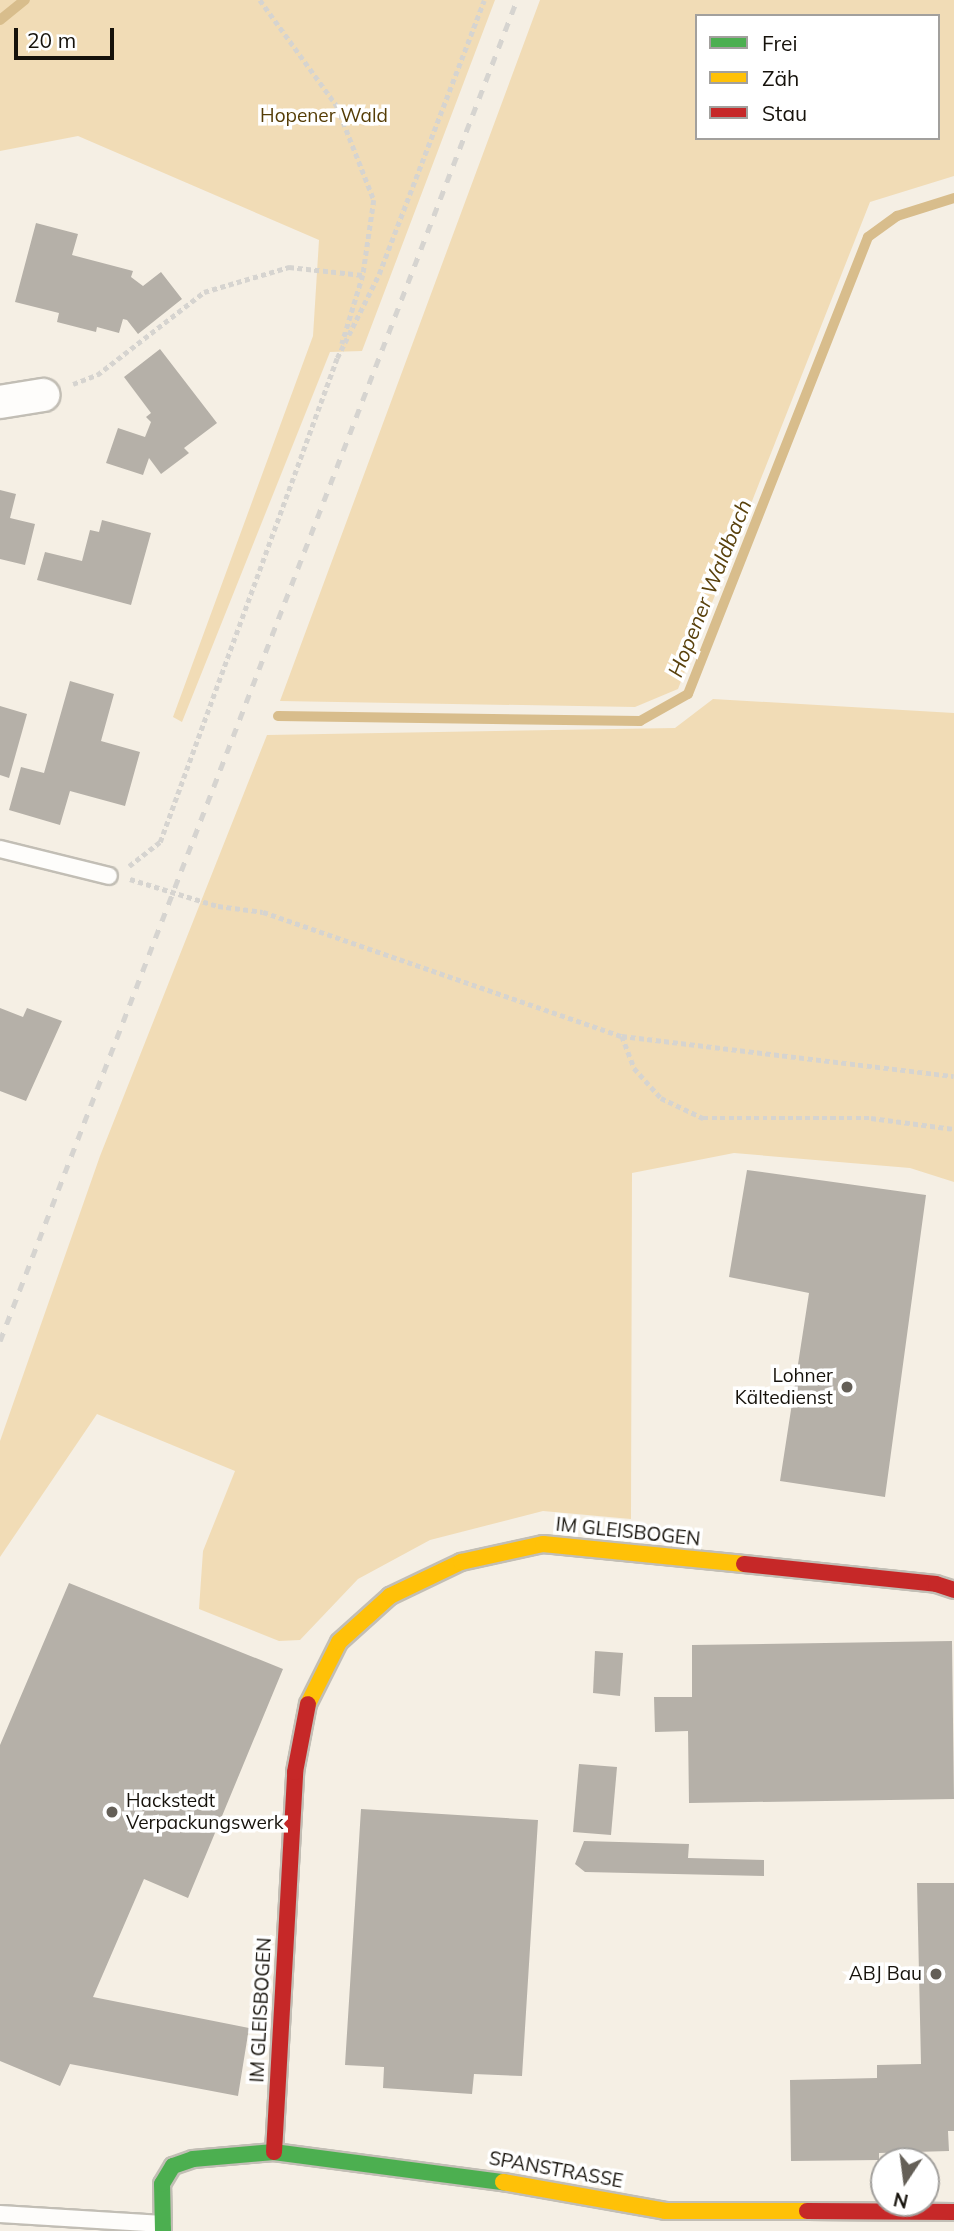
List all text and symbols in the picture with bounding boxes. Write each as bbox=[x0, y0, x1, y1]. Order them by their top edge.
scale bar bbox=[18, 14, 117, 58]
legend bbox=[695, 14, 940, 140]
text: 20 m bbox=[27, 27, 76, 53]
text: Frei bbox=[762, 30, 798, 56]
text: Zäh bbox=[762, 65, 799, 91]
text: Stau bbox=[762, 100, 807, 126]
park label: Hopener Wald bbox=[260, 105, 388, 127]
water label: Hopener Waldbach bbox=[662, 496, 756, 680]
place label: Lohner Kältedienst bbox=[735, 1365, 833, 1409]
marker: Lohner Kältedienst bbox=[839, 1379, 855, 1395]
street label: IM GLEISBOGEN bbox=[555, 1513, 701, 1551]
place label: Hackstedt Verpackungswerk bbox=[126, 1790, 284, 1834]
marker: Hackstedt Verpackungswerk bbox=[104, 1804, 120, 1820]
street label: IM GLEISBOGEN bbox=[246, 1937, 276, 2083]
place label: ABJ Bau bbox=[849, 1963, 922, 1985]
marker: ABJ Bau bbox=[928, 1966, 944, 1982]
street label: SPANSTRASSE bbox=[487, 2147, 625, 2193]
north arrow bbox=[870, 2147, 940, 2217]
text: N bbox=[891, 2187, 910, 2214]

